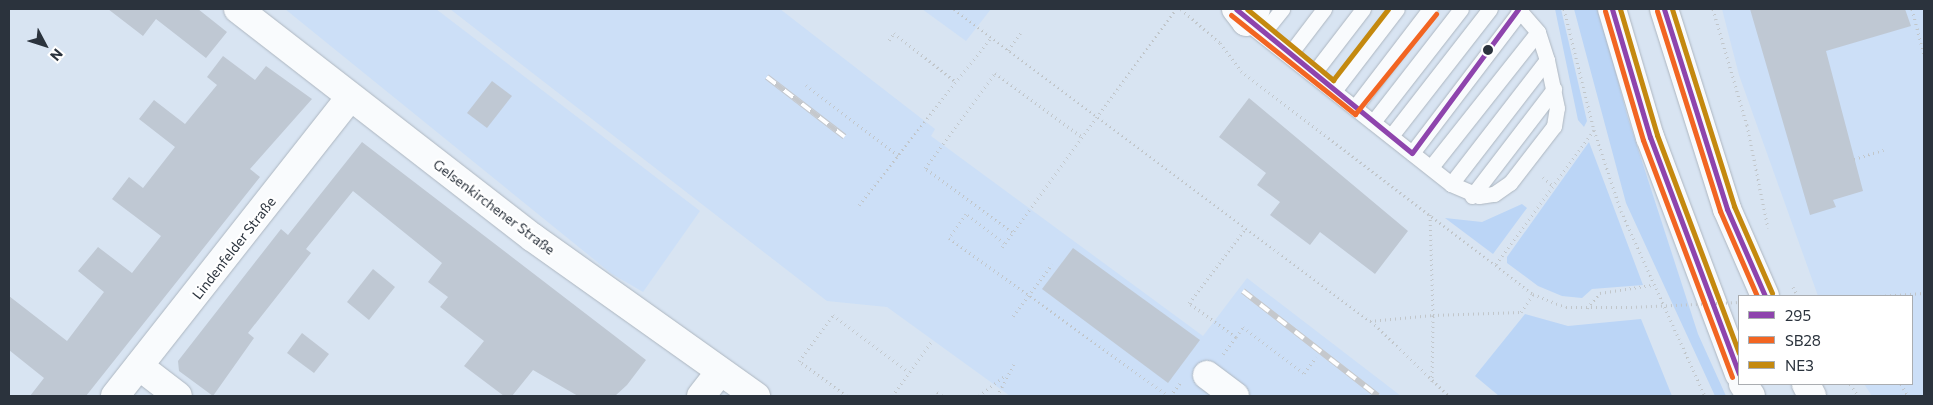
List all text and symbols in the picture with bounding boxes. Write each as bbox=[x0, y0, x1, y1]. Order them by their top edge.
north arrow bbox=[20, 20, 70, 70]
text: N bbox=[47, 45, 67, 64]
unlabelled marker bbox=[1483, 45, 1493, 55]
street label: Gelsenkirchener Straße bbox=[430, 156, 558, 258]
street label: Lindenfelder Straße bbox=[189, 193, 279, 303]
legend bbox=[1738, 295, 1913, 385]
text: 295 bbox=[1785, 306, 1811, 324]
text: SB28 bbox=[1785, 331, 1821, 349]
text: NE3 bbox=[1785, 356, 1814, 374]

